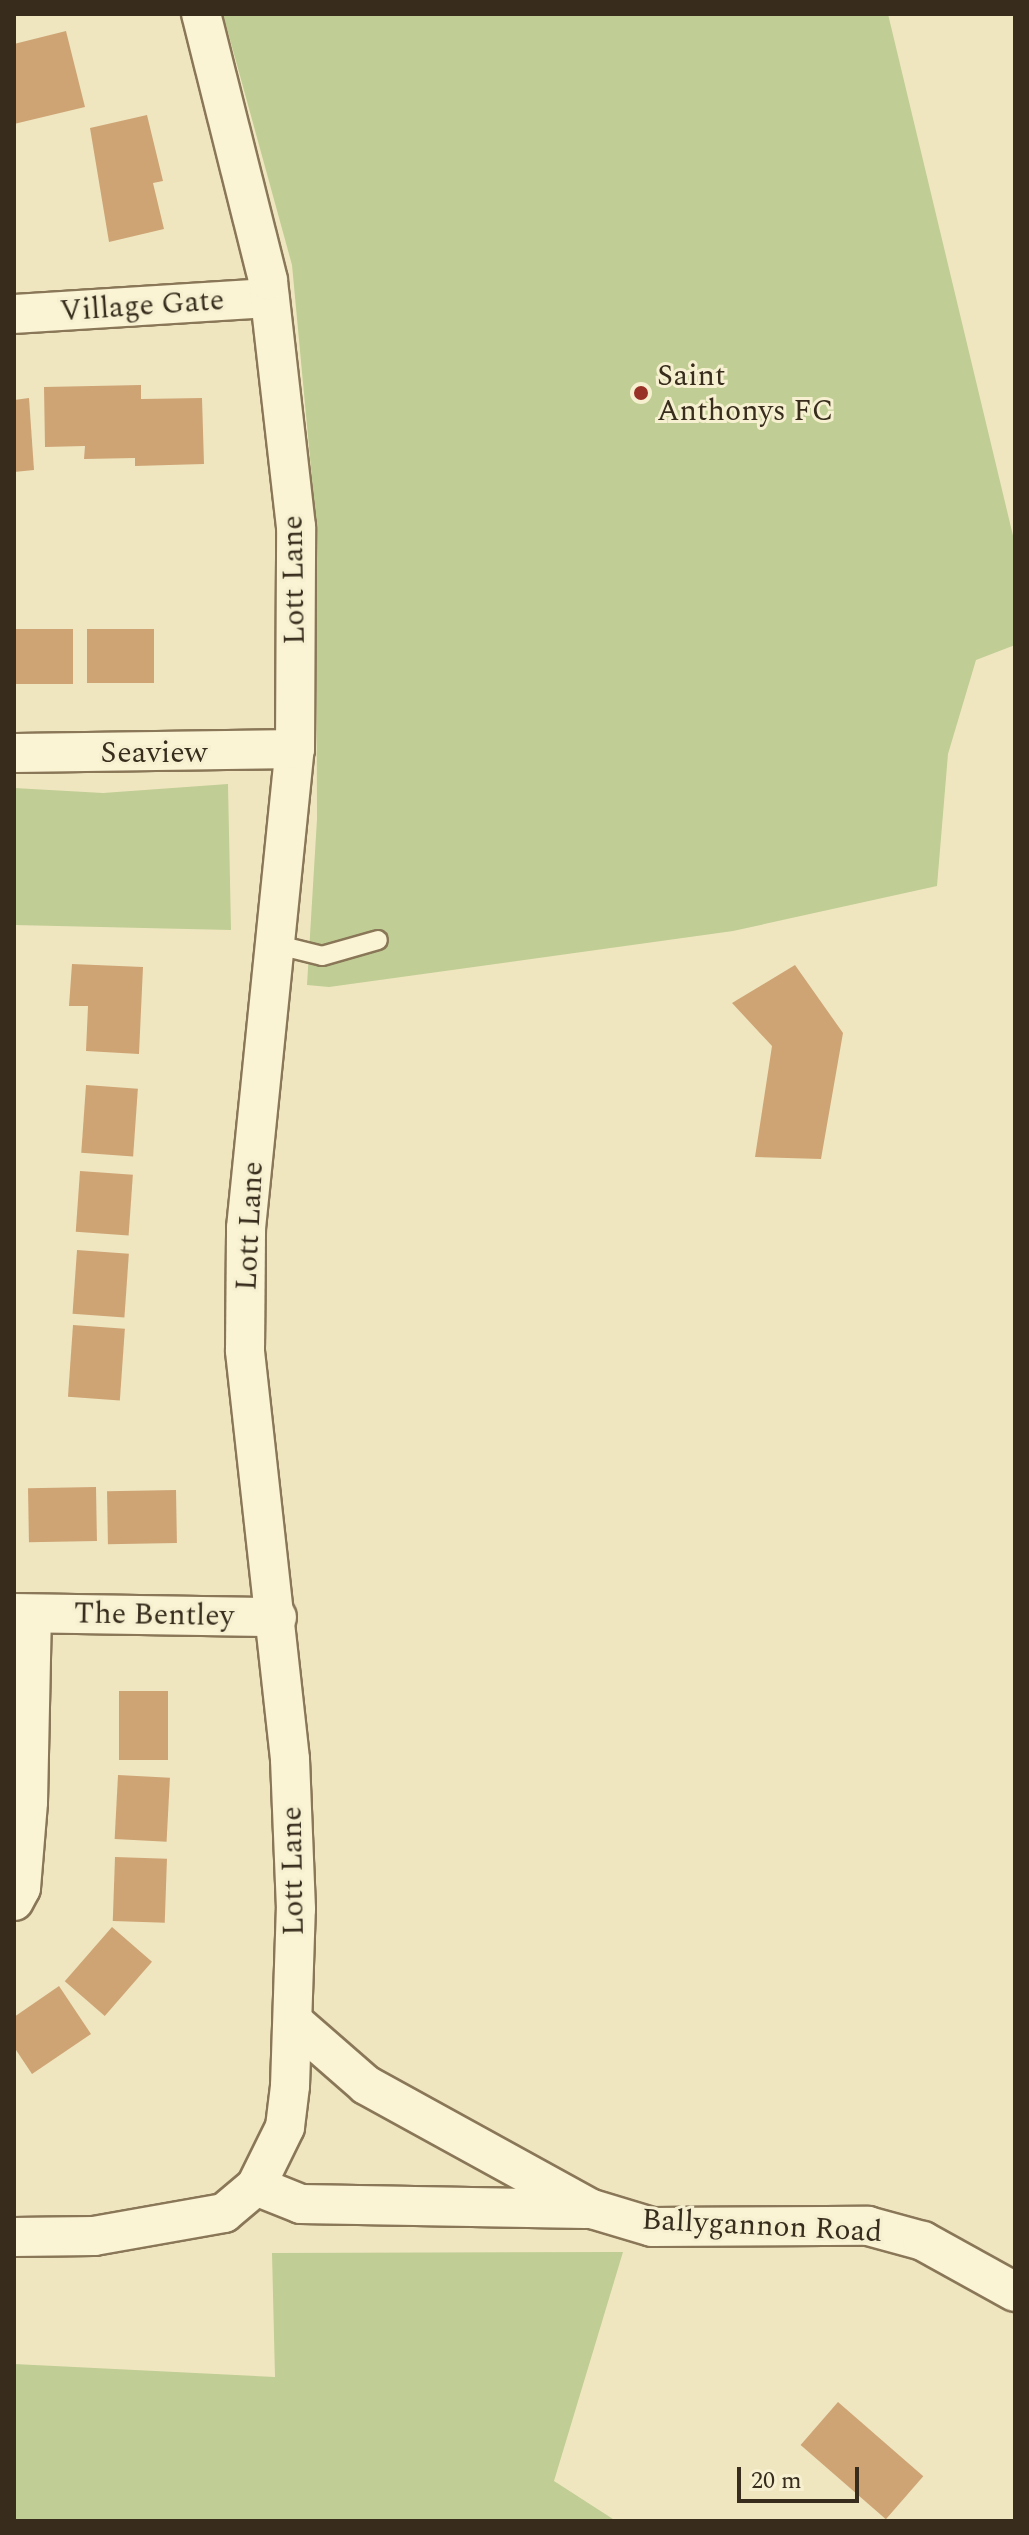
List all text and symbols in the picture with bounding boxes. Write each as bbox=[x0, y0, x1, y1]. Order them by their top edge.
street label: Village Gate bbox=[59, 282, 225, 330]
place label: Saint Anthonys FC bbox=[657, 358, 833, 428]
marker: Saint Anthonys FC bbox=[632, 384, 650, 402]
street label: Lott Lane bbox=[275, 515, 313, 645]
street label: Seaview bbox=[101, 735, 207, 771]
street label: Lott Lane bbox=[229, 1160, 271, 1292]
street label: The Bentley bbox=[74, 1596, 234, 1634]
street label: Lott Lane bbox=[274, 1806, 312, 1936]
street label: Ballygannon Road bbox=[641, 2202, 883, 2250]
scale bar bbox=[741, 2451, 863, 2501]
text: 20 m bbox=[751, 2463, 802, 2499]

